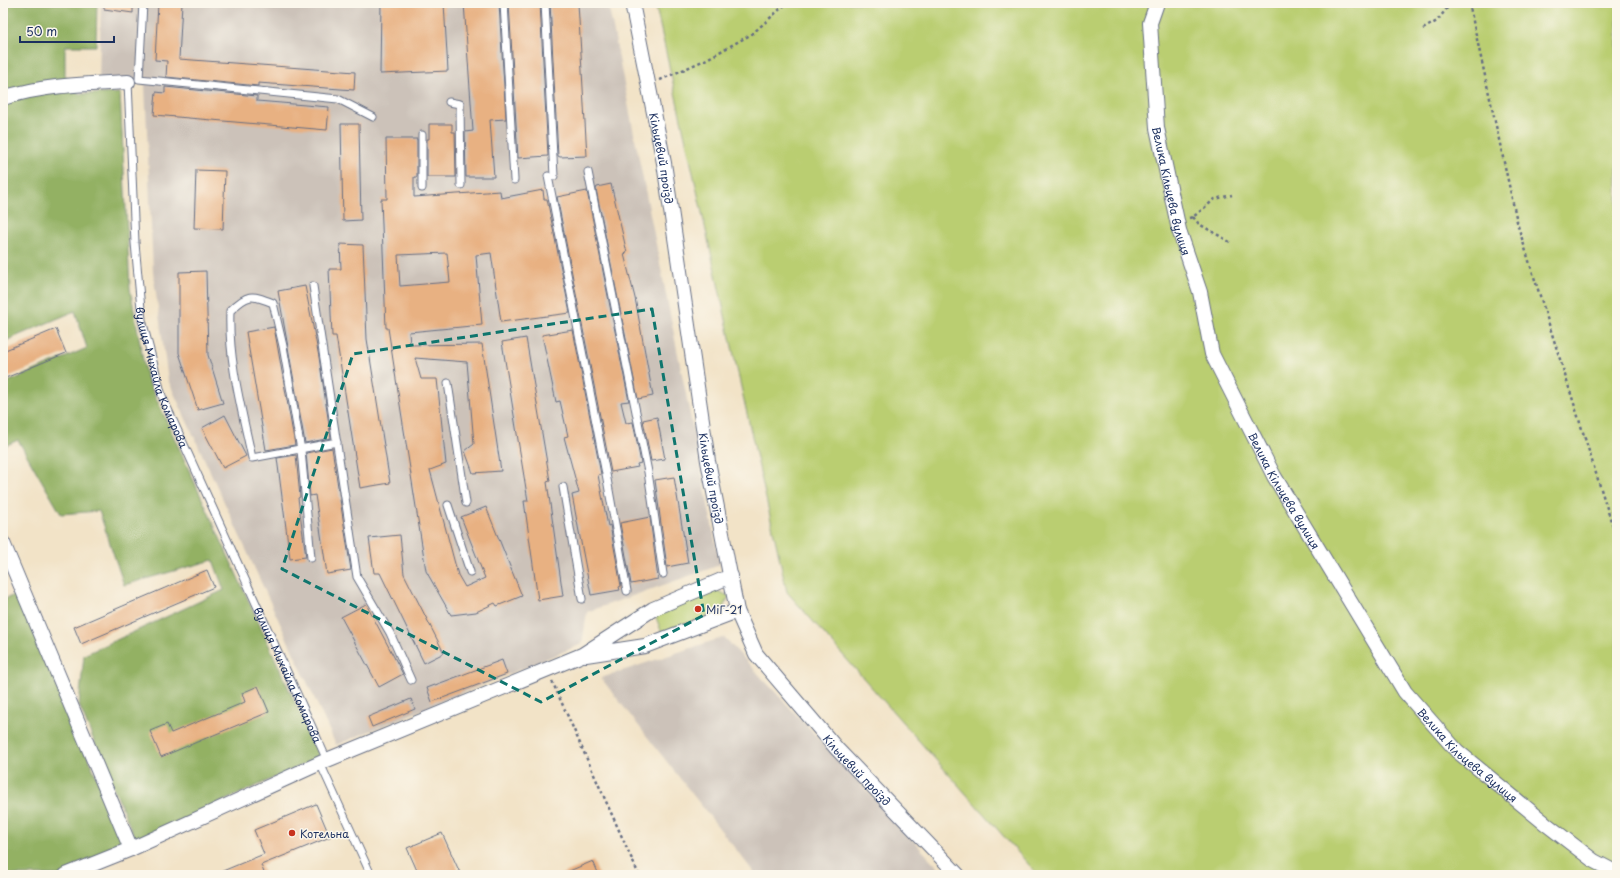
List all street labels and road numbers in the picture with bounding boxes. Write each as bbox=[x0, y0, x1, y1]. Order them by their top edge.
street label: Кільцевий проїзд bbox=[646, 111, 678, 205]
street label: Велика Кільцева вулиця bbox=[1148, 125, 1195, 258]
street label: вулиця Михайла Комарова bbox=[132, 306, 193, 450]
street label: Велика Кільцева вулиця bbox=[1245, 429, 1325, 552]
street label: Кільцевий проїзд bbox=[695, 431, 728, 525]
street label: вулиця Михайла Комарова bbox=[250, 604, 327, 746]
street label: Велика Кільцева вулиця bbox=[1414, 704, 1522, 806]
street label: Кільцевий проїзд bbox=[819, 730, 895, 809]

